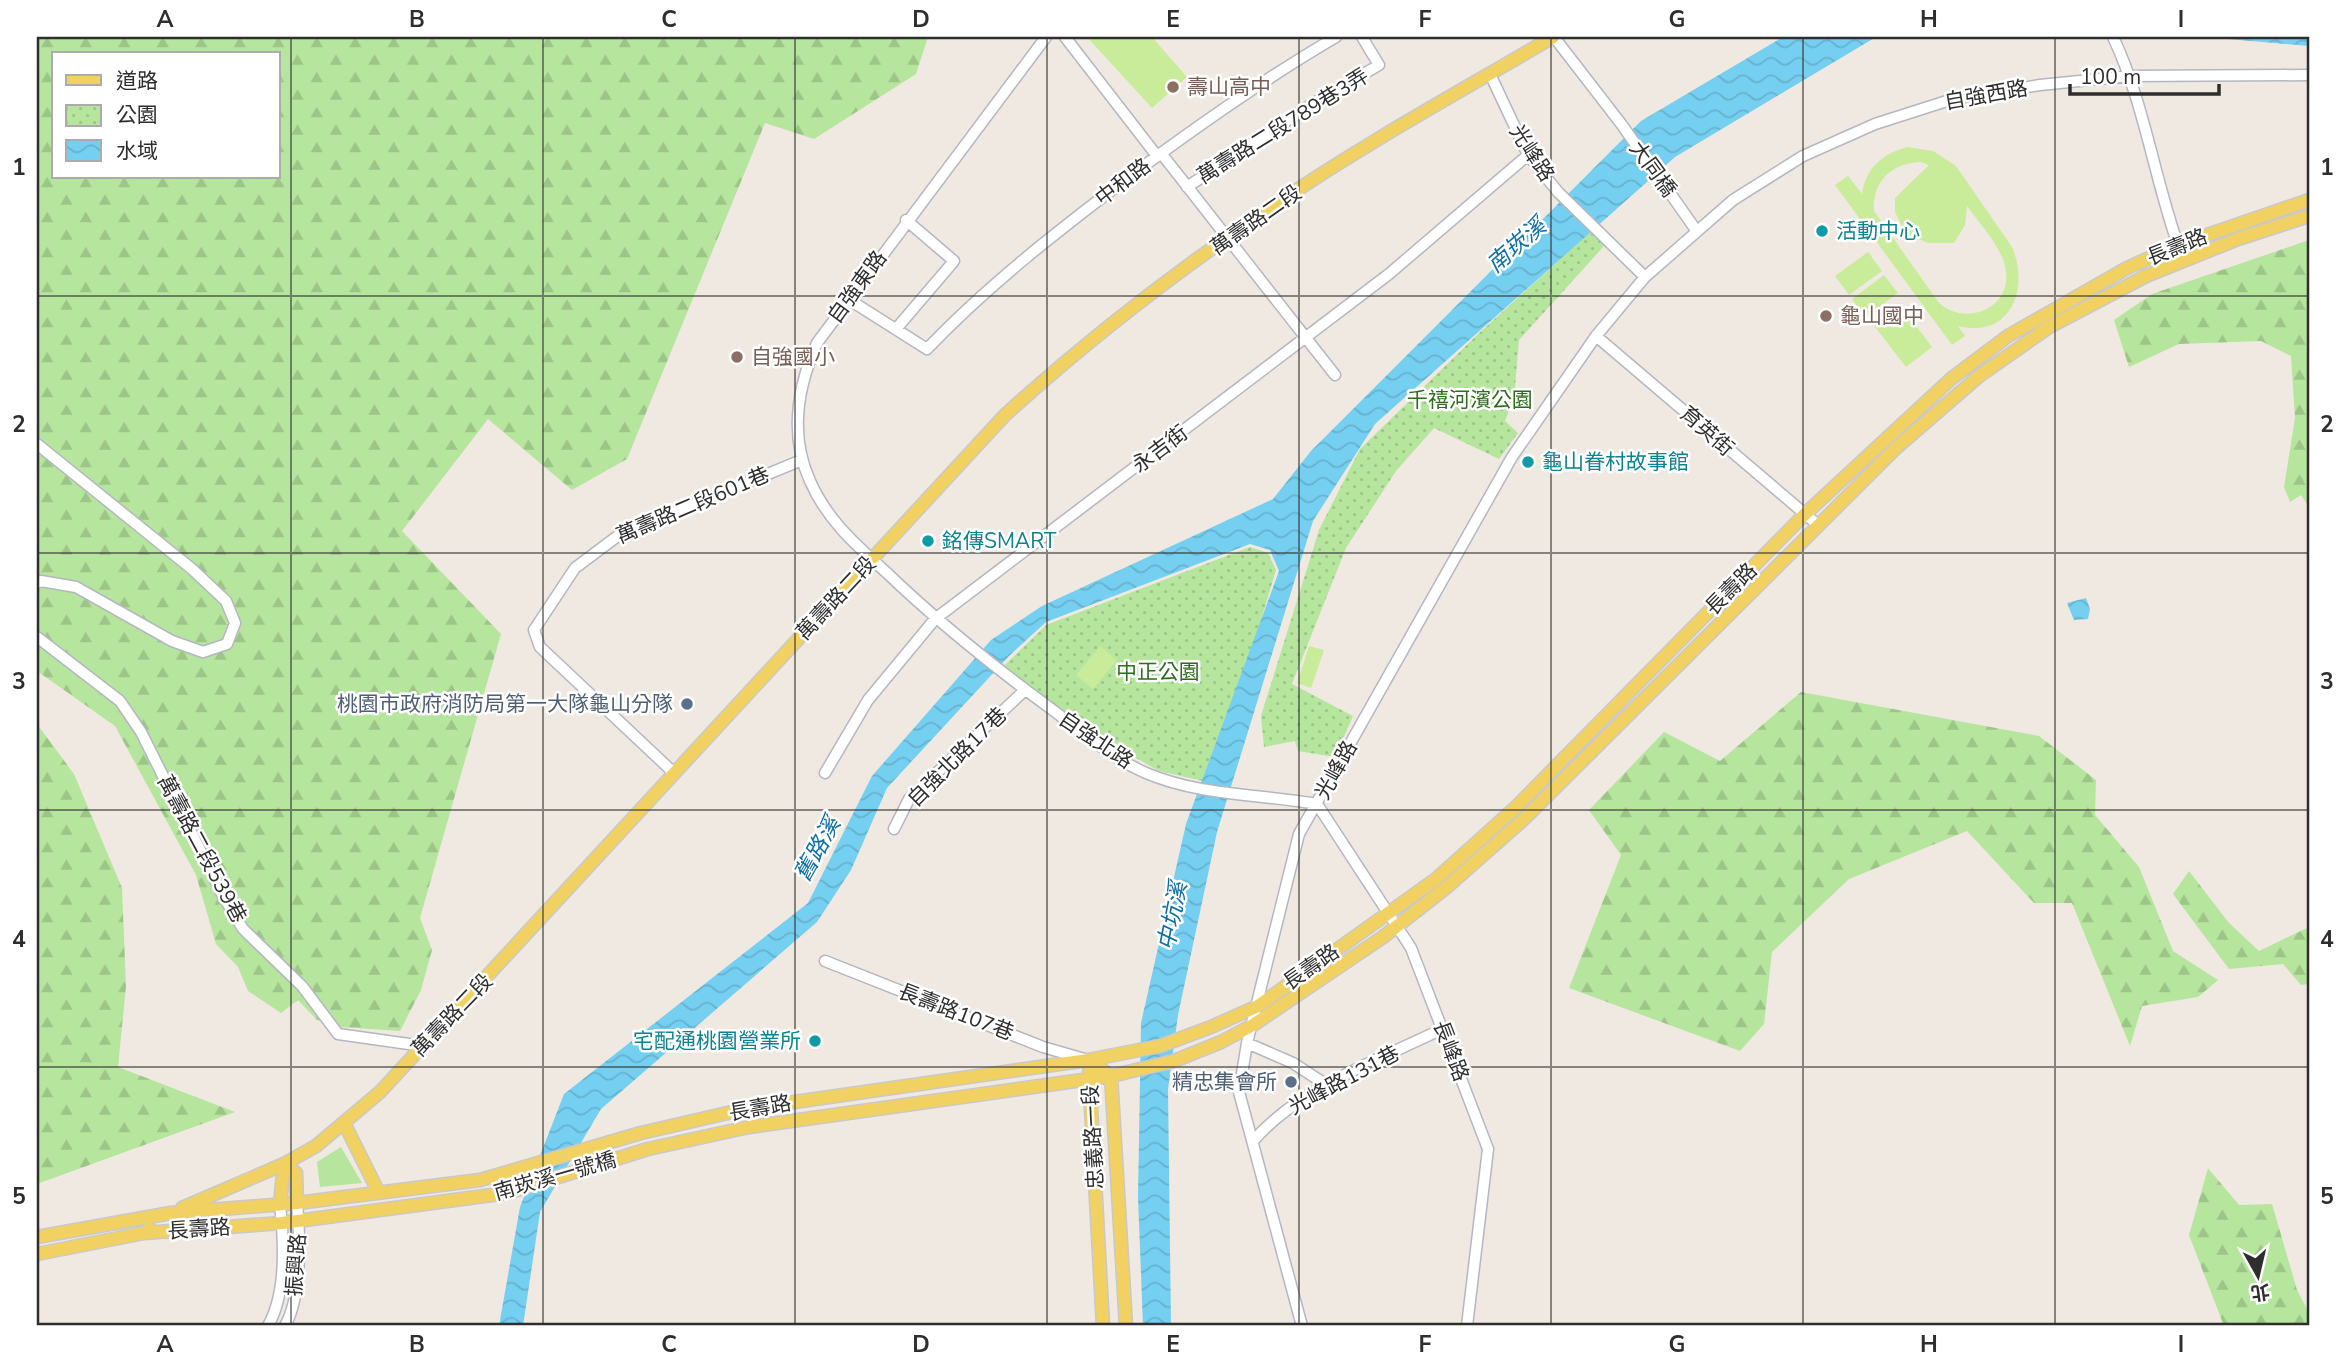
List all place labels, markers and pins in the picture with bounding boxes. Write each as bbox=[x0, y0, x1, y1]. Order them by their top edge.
place label: 壽山高中 bbox=[1187, 73, 1271, 101]
marker: 壽山高中 bbox=[1165, 79, 1181, 95]
place label: 活動中心 bbox=[1836, 217, 1920, 245]
marker: 活動中心 bbox=[1814, 223, 1830, 239]
place label: 龜山國中 bbox=[1840, 302, 1924, 330]
marker: 龜山國中 bbox=[1818, 308, 1834, 324]
place label: 自強國小 bbox=[751, 343, 835, 371]
marker: 自強國小 bbox=[729, 349, 745, 365]
place label: 龜山眷村故事館 bbox=[1542, 448, 1689, 476]
marker: 龜山眷村故事館 bbox=[1520, 454, 1536, 470]
place label: 銘傳SMART bbox=[942, 527, 1057, 555]
marker: 銘傳SMART bbox=[920, 533, 936, 549]
place label: 桃園市政府消防局第一大隊龜山分隊 bbox=[337, 690, 673, 718]
marker: 桃園市政府消防局第一大隊龜山分隊 bbox=[679, 696, 695, 712]
place label: 宅配通桃園營業所 bbox=[633, 1027, 801, 1055]
marker: 宅配通桃園營業所 bbox=[807, 1033, 823, 1049]
place label: 精忠集會所 bbox=[1172, 1068, 1277, 1096]
marker: 精忠集會所 bbox=[1283, 1074, 1299, 1090]

